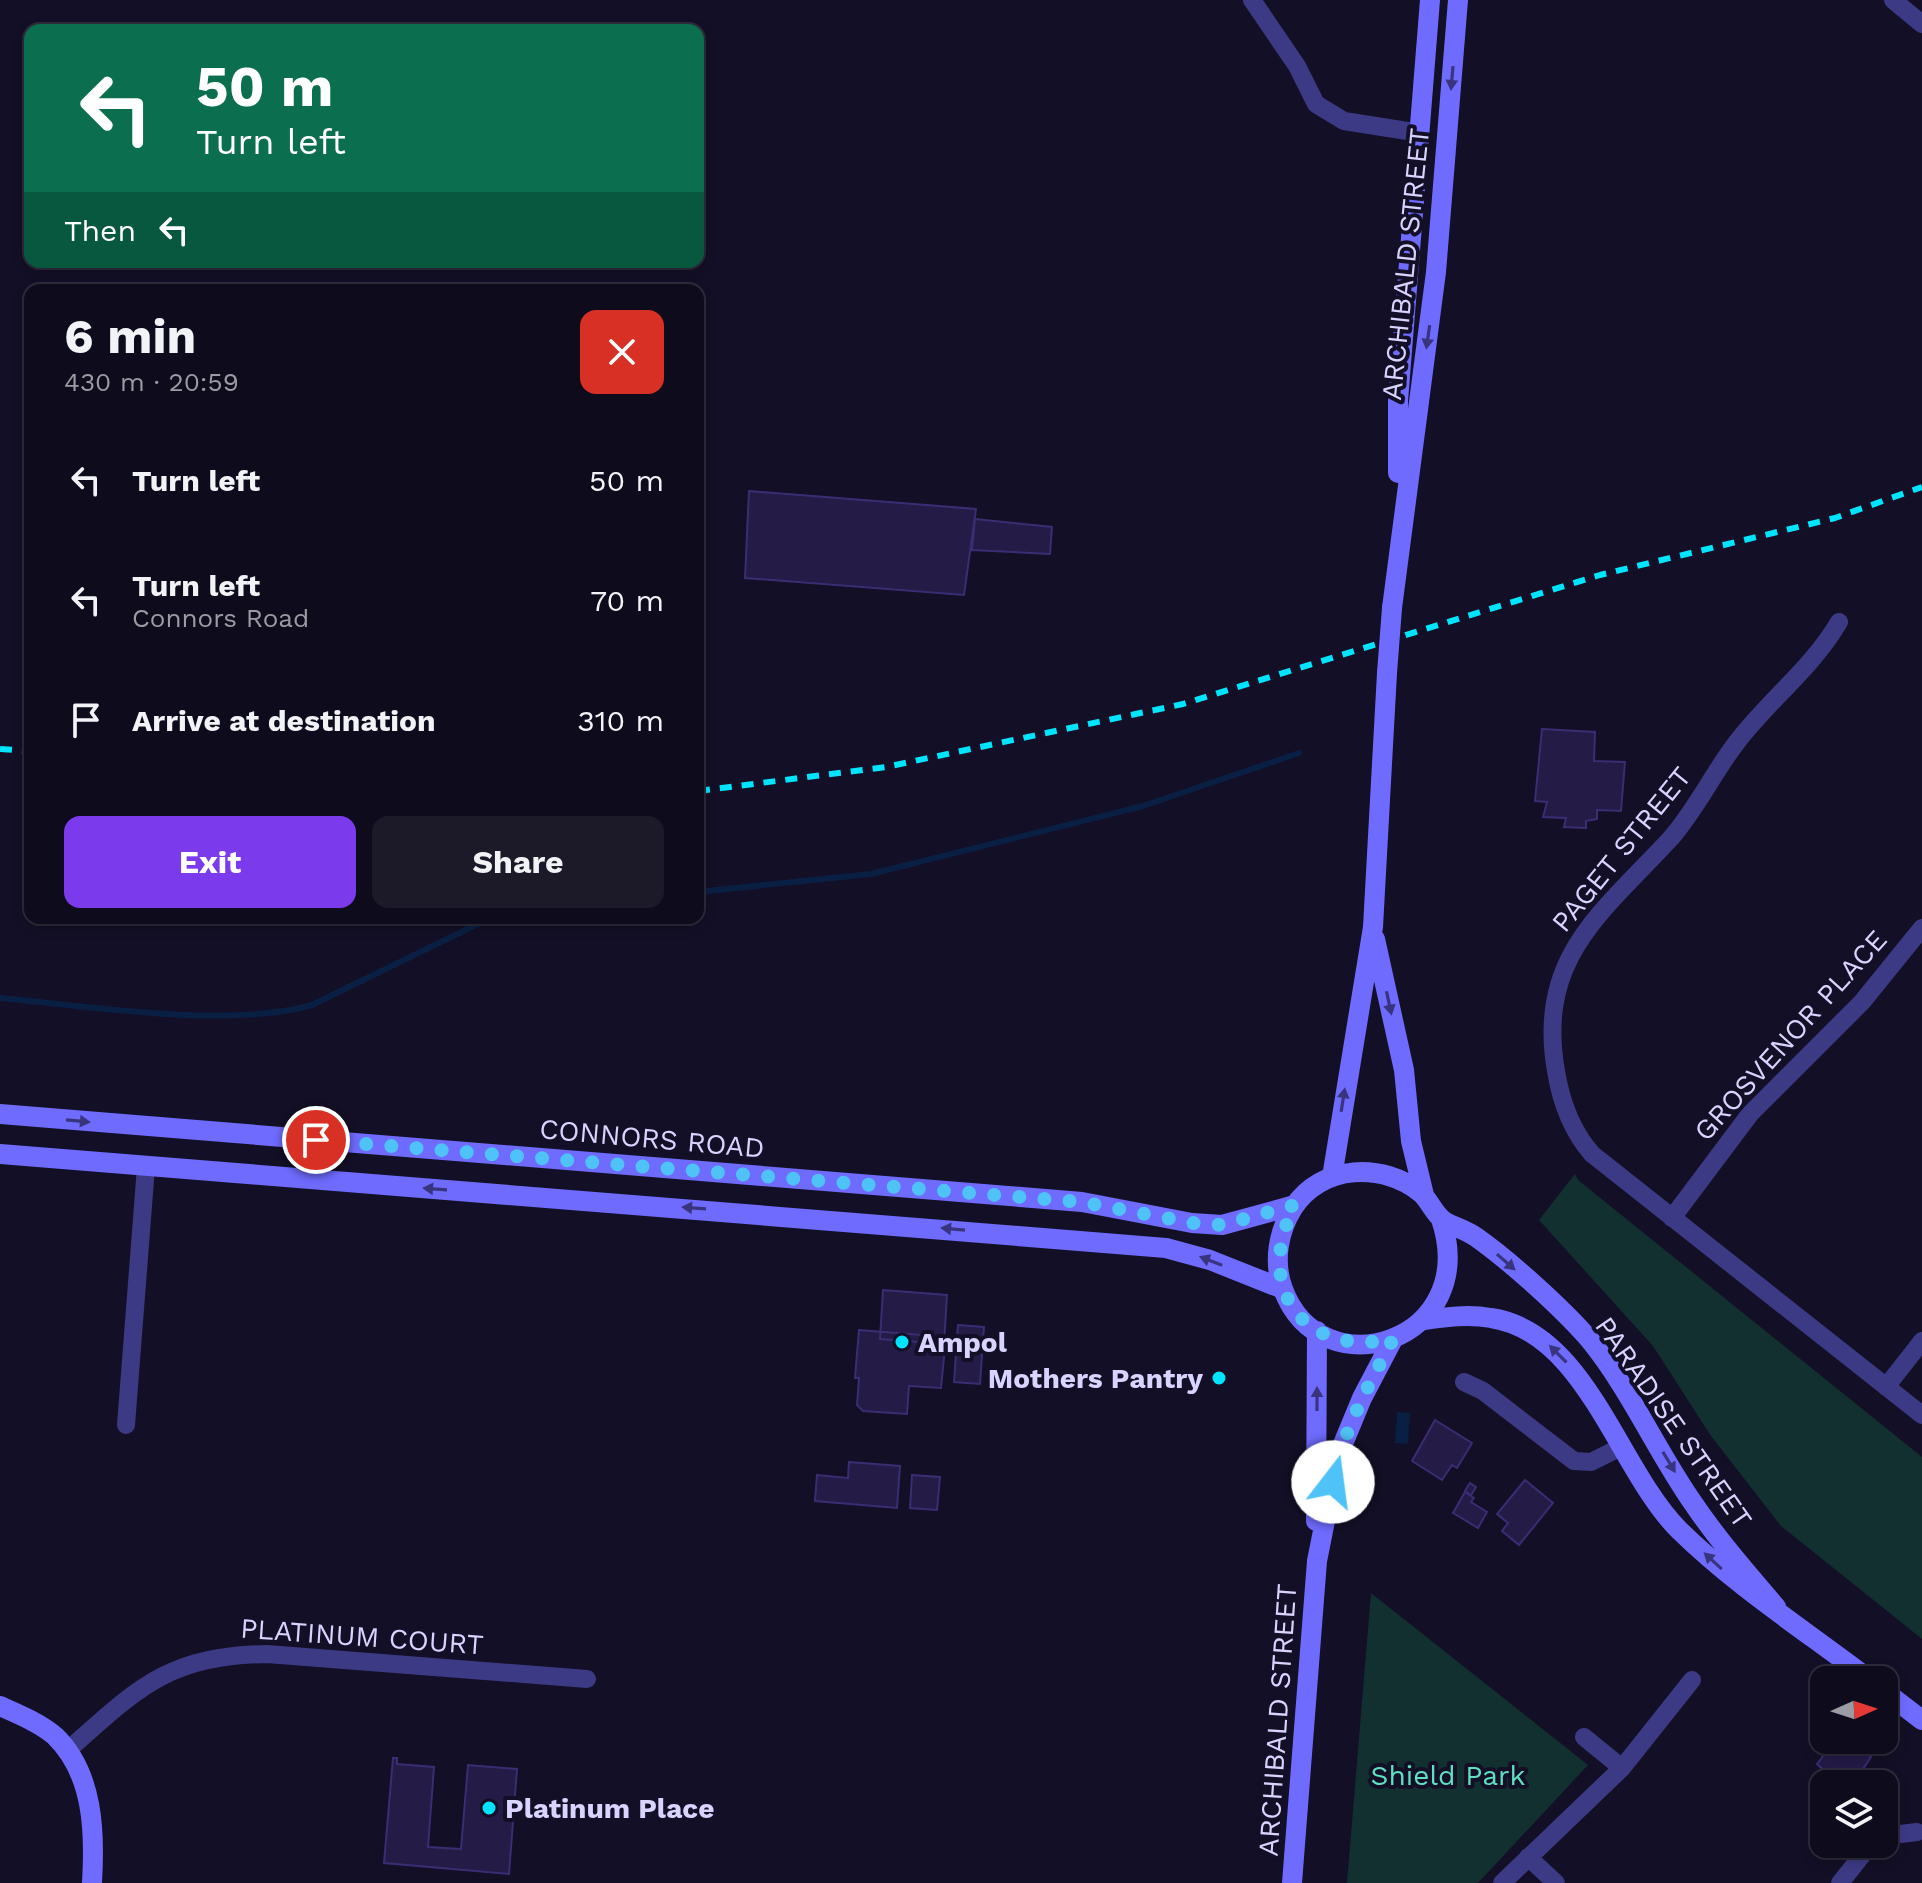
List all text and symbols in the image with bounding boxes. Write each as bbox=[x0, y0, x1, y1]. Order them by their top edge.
text: 50 m bbox=[196, 54, 333, 120]
icon: left bbox=[64, 56, 168, 160]
one-way arrow bbox=[1445, 66, 1458, 91]
text: Turn left bbox=[196, 121, 346, 163]
street label: ARCHIBALD STREET bbox=[1375, 126, 1436, 402]
icon: left bbox=[152, 208, 196, 252]
text: Then bbox=[64, 213, 136, 248]
text: 6 min bbox=[64, 308, 196, 365]
button: close bbox=[580, 310, 664, 394]
one-way arrow bbox=[1421, 324, 1434, 349]
text: 430 m · 20:59 bbox=[64, 367, 239, 397]
icon: left bbox=[64, 458, 108, 502]
text: Turn left bbox=[132, 463, 260, 498]
text: 50 m bbox=[589, 463, 664, 498]
text: Turn left bbox=[132, 568, 260, 603]
icon: left bbox=[64, 578, 108, 622]
text: 70 m bbox=[590, 583, 664, 618]
text: Connors Road bbox=[132, 603, 309, 633]
icon: arrive bbox=[64, 698, 108, 742]
text: Arrive at destination bbox=[132, 703, 436, 738]
text: 310 m bbox=[577, 703, 664, 738]
street label: PAGET STREET bbox=[1545, 760, 1698, 938]
button: Exit bbox=[64, 816, 356, 908]
button: Share bbox=[372, 816, 664, 908]
street label: GROSVENOR PLACE bbox=[1687, 923, 1894, 1147]
one-way arrow bbox=[1383, 991, 1396, 1016]
one-way arrow bbox=[1337, 1087, 1350, 1112]
pin bbox=[282, 1106, 350, 1174]
street label: CONNORS ROAD bbox=[538, 1112, 766, 1165]
one-way arrow bbox=[66, 1114, 91, 1127]
icon: arrive bbox=[294, 1118, 338, 1162]
one-way arrow bbox=[422, 1182, 447, 1195]
one-way arrow bbox=[681, 1201, 706, 1214]
one-way arrow bbox=[940, 1222, 965, 1235]
one-way arrow bbox=[1496, 1253, 1515, 1271]
one-way arrow bbox=[1199, 1254, 1223, 1267]
street label: PARADISE STREET bbox=[1588, 1310, 1759, 1534]
place label: Ampol bbox=[918, 1326, 1008, 1359]
marker: Ampol bbox=[893, 1333, 911, 1351]
one-way arrow bbox=[1548, 1345, 1567, 1364]
place label: Mothers Pantry bbox=[988, 1362, 1203, 1395]
marker: Mothers Pantry bbox=[1210, 1369, 1228, 1387]
one-way arrow bbox=[1311, 1386, 1323, 1411]
position arrow bbox=[1291, 1440, 1375, 1524]
one-way arrow bbox=[1661, 1451, 1675, 1473]
one-way arrow bbox=[1704, 1553, 1723, 1571]
street label: ARCHIBALD STREET bbox=[1252, 1583, 1303, 1857]
street label: PLATINUM COURT bbox=[239, 1612, 485, 1661]
north arrow bbox=[1810, 1666, 1898, 1754]
map controls bbox=[1810, 1666, 1898, 1858]
park label: Shield Park bbox=[1371, 1759, 1526, 1792]
button: layers bbox=[1810, 1770, 1898, 1858]
place label: Platinum Place bbox=[505, 1792, 714, 1825]
marker: Platinum Place bbox=[480, 1799, 498, 1817]

